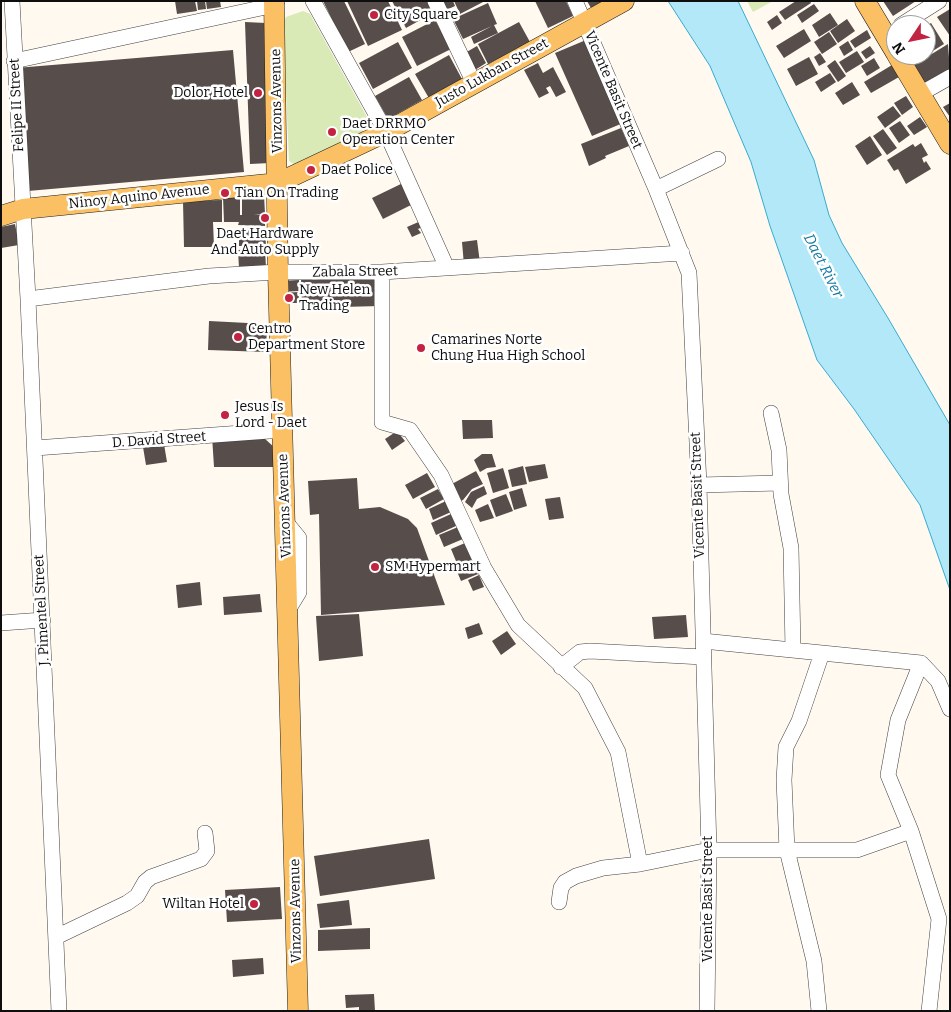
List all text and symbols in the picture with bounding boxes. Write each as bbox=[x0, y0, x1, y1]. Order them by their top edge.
place label: City Square bbox=[384, 7, 458, 23]
marker: City Square bbox=[368, 9, 380, 21]
north arrow bbox=[886, 15, 936, 65]
street label: Vicente Basit Street bbox=[581, 28, 645, 152]
street label: Justo Lukban Street bbox=[433, 35, 551, 111]
text: N bbox=[889, 39, 909, 57]
street label: Vinzons Avenue bbox=[268, 49, 286, 153]
street label: Felipe II Street bbox=[6, 58, 28, 152]
place label: Dolor Hotel bbox=[173, 85, 248, 101]
marker: Dolor Hotel bbox=[252, 87, 264, 99]
place label: Daet DRRMO Operation Center bbox=[342, 116, 454, 148]
marker: Daet DRRMO Operation Center bbox=[326, 126, 338, 138]
place label: Daet Police bbox=[321, 162, 393, 178]
marker: Daet Police bbox=[305, 164, 317, 176]
street label: Ninoy Aquino Avenue bbox=[68, 181, 210, 213]
place label: Tian On Trading bbox=[235, 185, 338, 201]
marker: Tian On Trading bbox=[219, 187, 231, 199]
marker: Daet Hardware And Auto Supply bbox=[259, 212, 271, 224]
place label: Daet Hardware And Auto Supply bbox=[211, 226, 319, 258]
water label: Daet River bbox=[799, 231, 847, 301]
street label: Zabala Street bbox=[312, 263, 398, 281]
place label: New Helen Trading bbox=[299, 282, 370, 314]
marker: New Helen Trading bbox=[283, 292, 295, 304]
place label: Centro Department Store bbox=[248, 321, 365, 354]
marker: Centro Department Store bbox=[232, 331, 244, 343]
place label: Camarines Norte Chung Hua High School bbox=[431, 332, 585, 364]
marker: Camarines Norte Chung Hua High School bbox=[415, 342, 427, 354]
place label: Jesus Is Lord - Daet bbox=[235, 399, 307, 432]
marker: Jesus Is Lord - Daet bbox=[219, 409, 231, 421]
street label: D. David Street bbox=[111, 428, 207, 452]
street label: Vicente Basit Street bbox=[687, 431, 709, 559]
street label: Vinzons Avenue bbox=[275, 454, 295, 558]
street label: J. Pimentel Street bbox=[31, 554, 53, 666]
place label: SM Hypermart bbox=[385, 559, 481, 575]
marker: SM Hypermart bbox=[369, 561, 381, 573]
street label: Vicente Basit Street bbox=[700, 836, 716, 962]
street label: Vinzons Avenue bbox=[287, 859, 305, 963]
place label: Wiltan Hotel bbox=[162, 896, 244, 912]
marker: Wiltan Hotel bbox=[248, 898, 260, 910]

